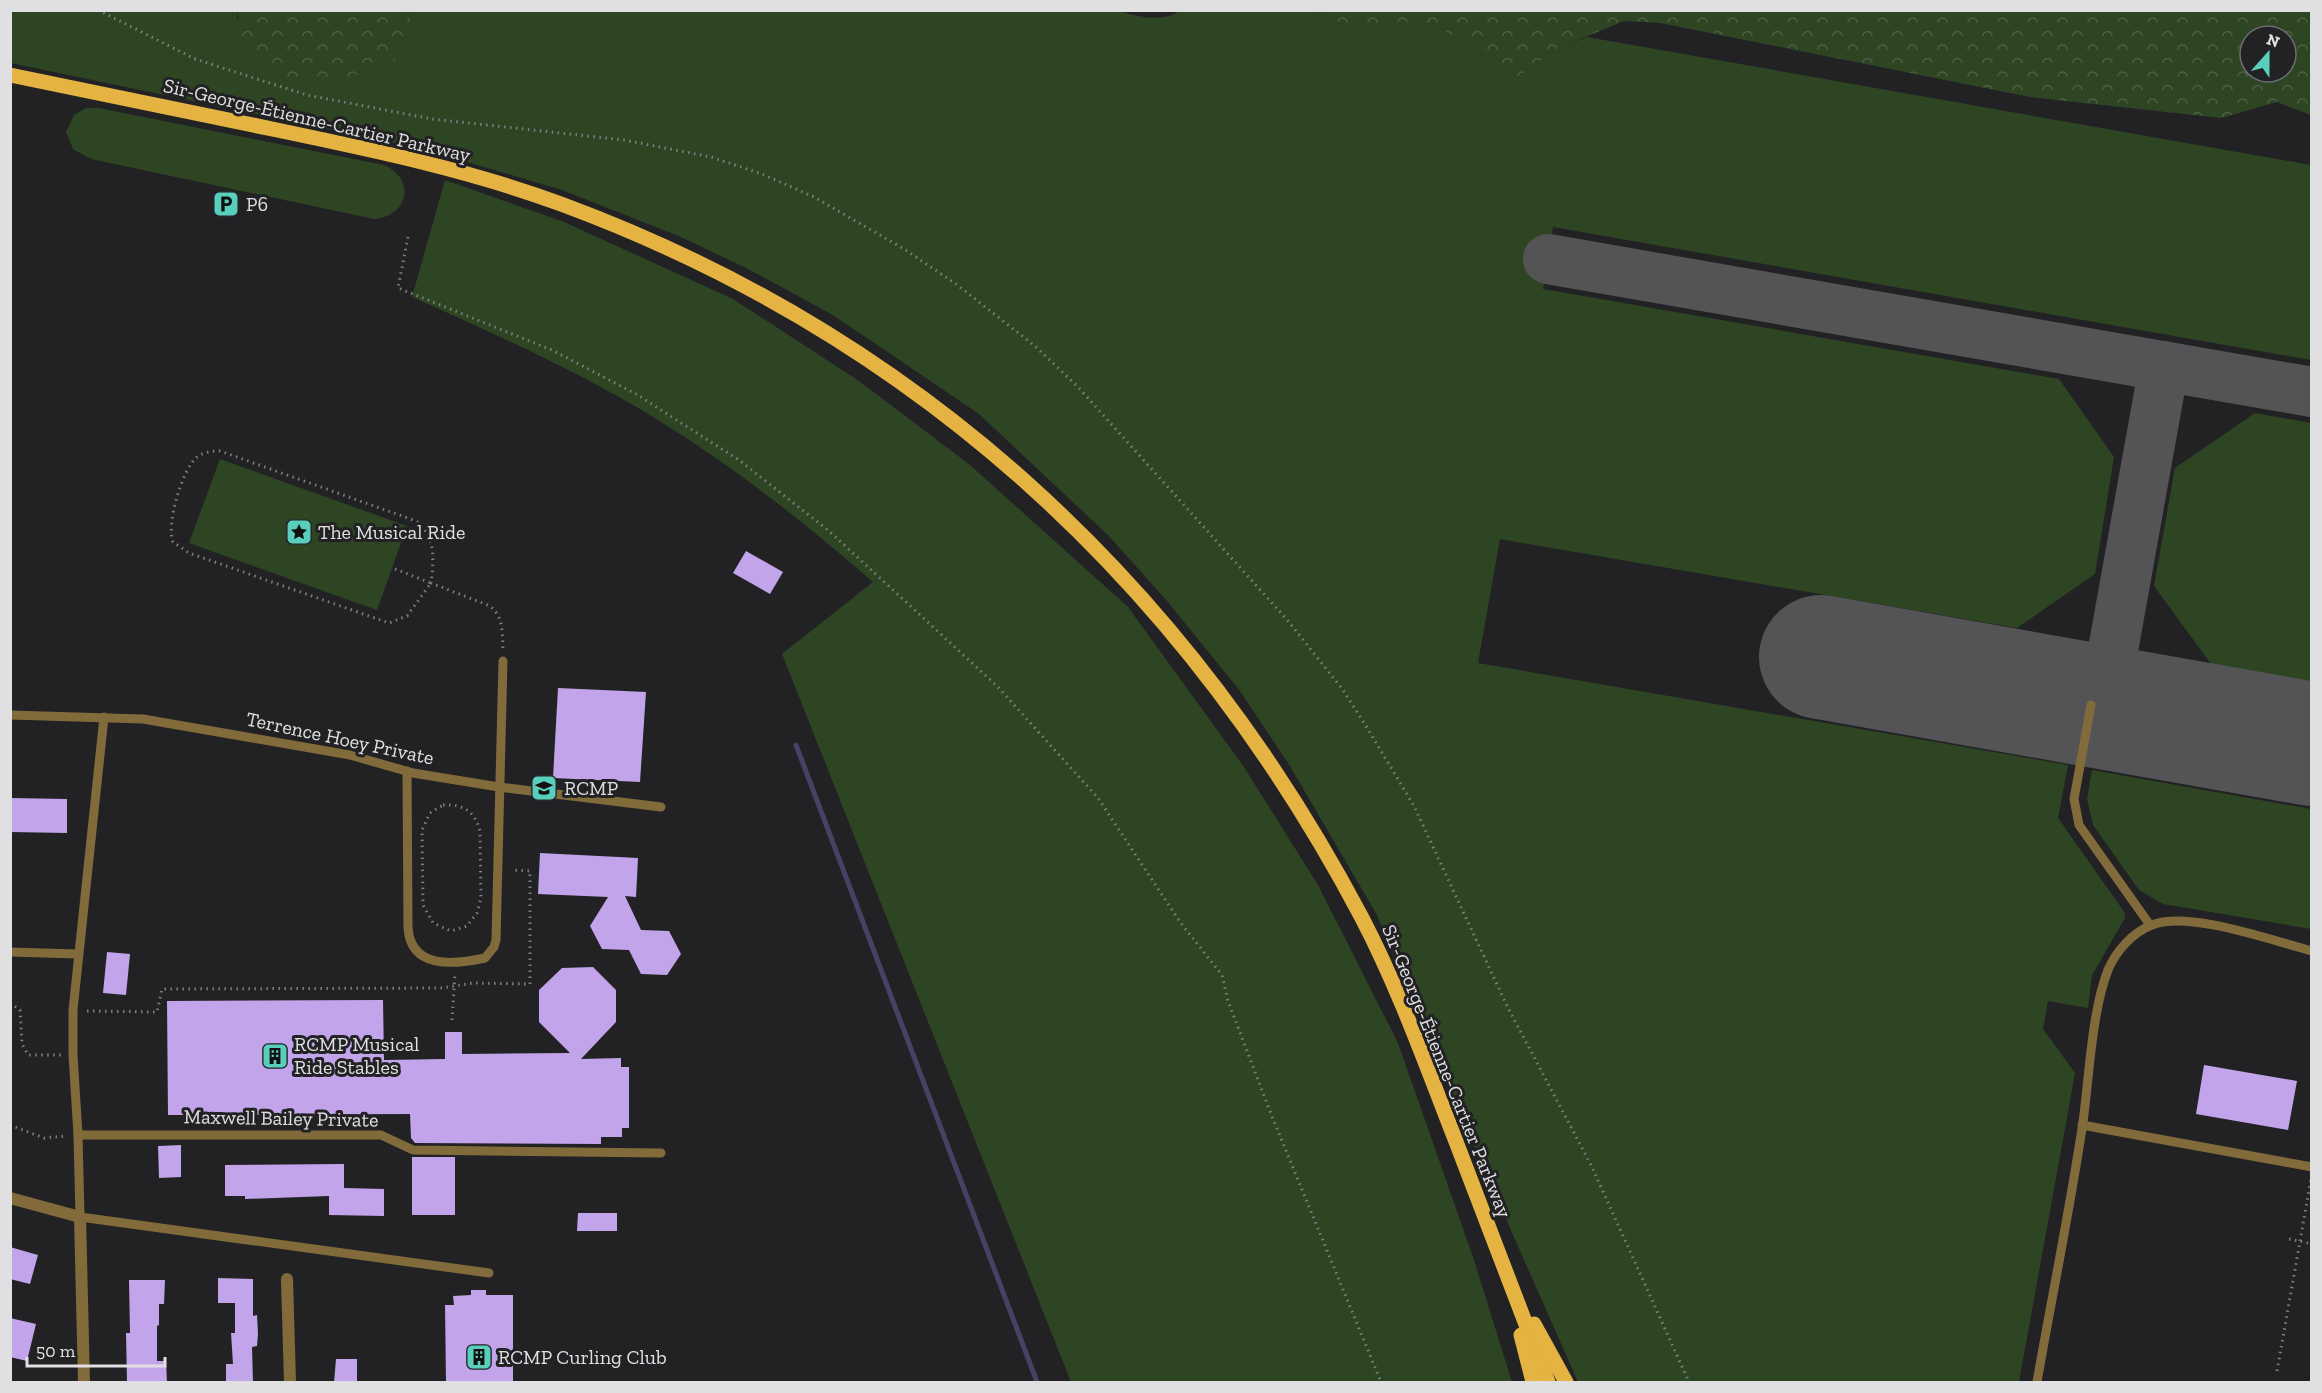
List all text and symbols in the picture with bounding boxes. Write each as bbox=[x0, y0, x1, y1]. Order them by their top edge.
north arrow bbox=[2238, 24, 2298, 84]
text: N bbox=[2264, 29, 2282, 52]
street label: Sir-George-Étienne-Cartier Parkway bbox=[161, 73, 474, 167]
parking icon: P6 bbox=[211, 189, 241, 219]
place label: P6 bbox=[246, 192, 268, 216]
place icon: The Musical Ride bbox=[284, 517, 314, 547]
place label: The Musical Ride bbox=[318, 520, 465, 544]
street label: Terrence Hoey Private bbox=[244, 706, 436, 770]
school or university icon: RCMP bbox=[529, 773, 559, 803]
place label: RCMP bbox=[564, 776, 618, 800]
street label: Sir-George-Étienne-Cartier Parkway bbox=[1377, 921, 1517, 1222]
place label: RCMP Musical Ride Stables bbox=[294, 1032, 419, 1079]
building icon: RCMP Musical Ride Stables bbox=[260, 1041, 290, 1071]
street label: Maxwell Bailey Private bbox=[183, 1104, 379, 1132]
scale bar bbox=[27, 1330, 165, 1368]
text: 50 m bbox=[36, 1340, 76, 1362]
building icon: RCMP Curling Club bbox=[464, 1342, 494, 1372]
place label: RCMP Curling Club bbox=[498, 1345, 667, 1369]

